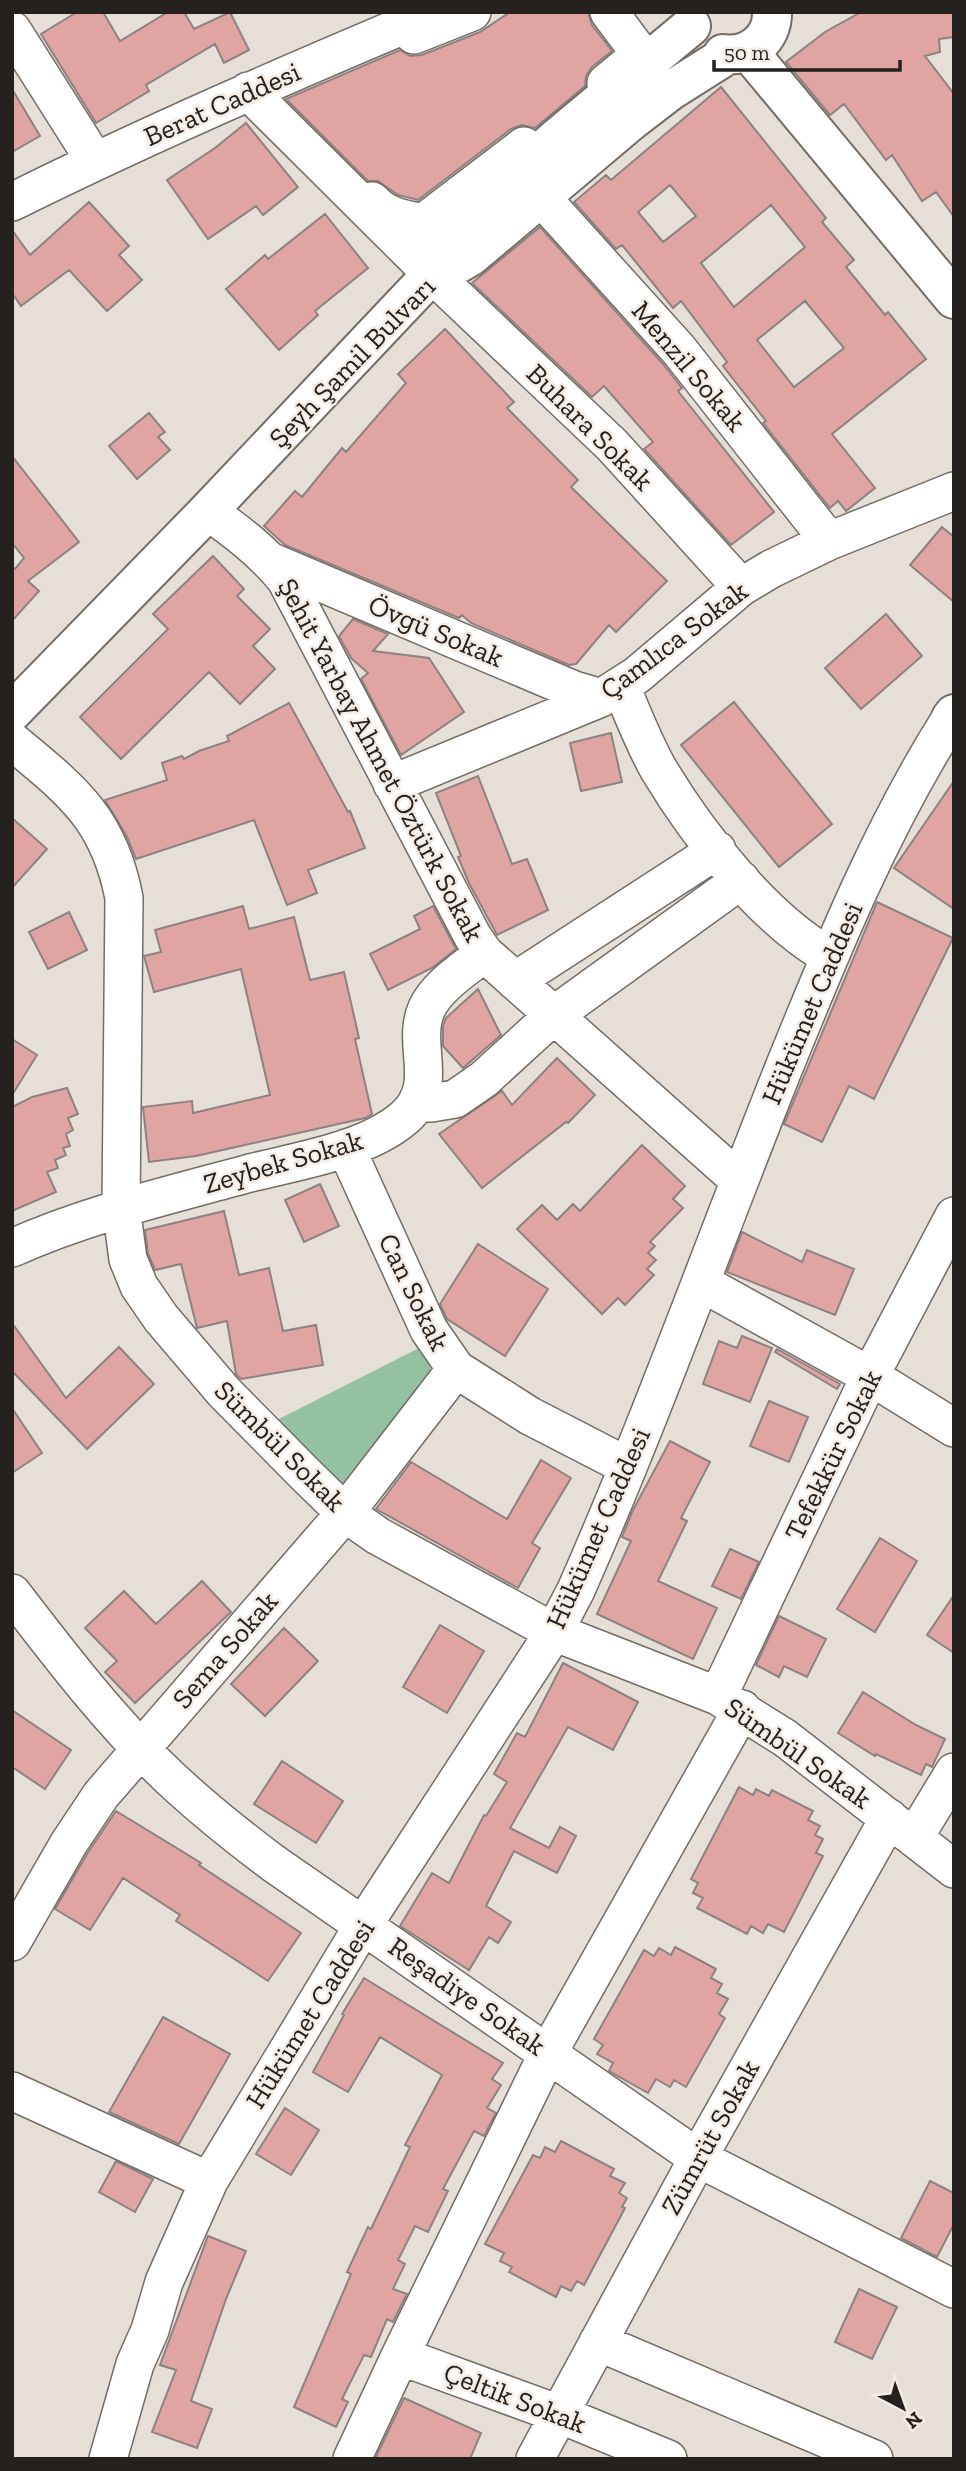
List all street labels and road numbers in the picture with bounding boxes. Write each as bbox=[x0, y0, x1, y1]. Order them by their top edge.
street label: Berat Caddesi bbox=[139, 55, 305, 153]
street label: Şeyh Şamil Bulvarı bbox=[262, 270, 442, 454]
street label: Menzil Sokak bbox=[625, 294, 753, 438]
street label: Buhara Sokak bbox=[520, 357, 660, 497]
street label: Şehit Yarbay Ahmet Öztürk Sokak bbox=[271, 573, 491, 948]
street label: Çamlıca Sokak bbox=[594, 574, 754, 706]
street label: Övgü Sokak bbox=[363, 588, 509, 674]
street label: Hükümet Caddesi bbox=[755, 897, 870, 1109]
street label: Zeybek Sokak bbox=[200, 1123, 367, 1200]
street label: Can Sokak bbox=[372, 1228, 457, 1356]
street label: Tefekkür Sokak bbox=[778, 1364, 889, 1545]
street label: Sümbül Sokak bbox=[208, 1374, 353, 1519]
street label: Hükümet Caddesi bbox=[539, 1422, 657, 1634]
street label: Sema Sokak bbox=[165, 1584, 285, 1715]
street label: Sümbül Sokak bbox=[718, 1690, 878, 1816]
street label: Hükümet Caddesi bbox=[239, 1913, 381, 2114]
street label: Reşadiye Sokak bbox=[382, 1930, 552, 2063]
street label: Zümrüt Sokak bbox=[654, 2053, 766, 2220]
street label: Çeltik Sokak bbox=[439, 2356, 591, 2440]

